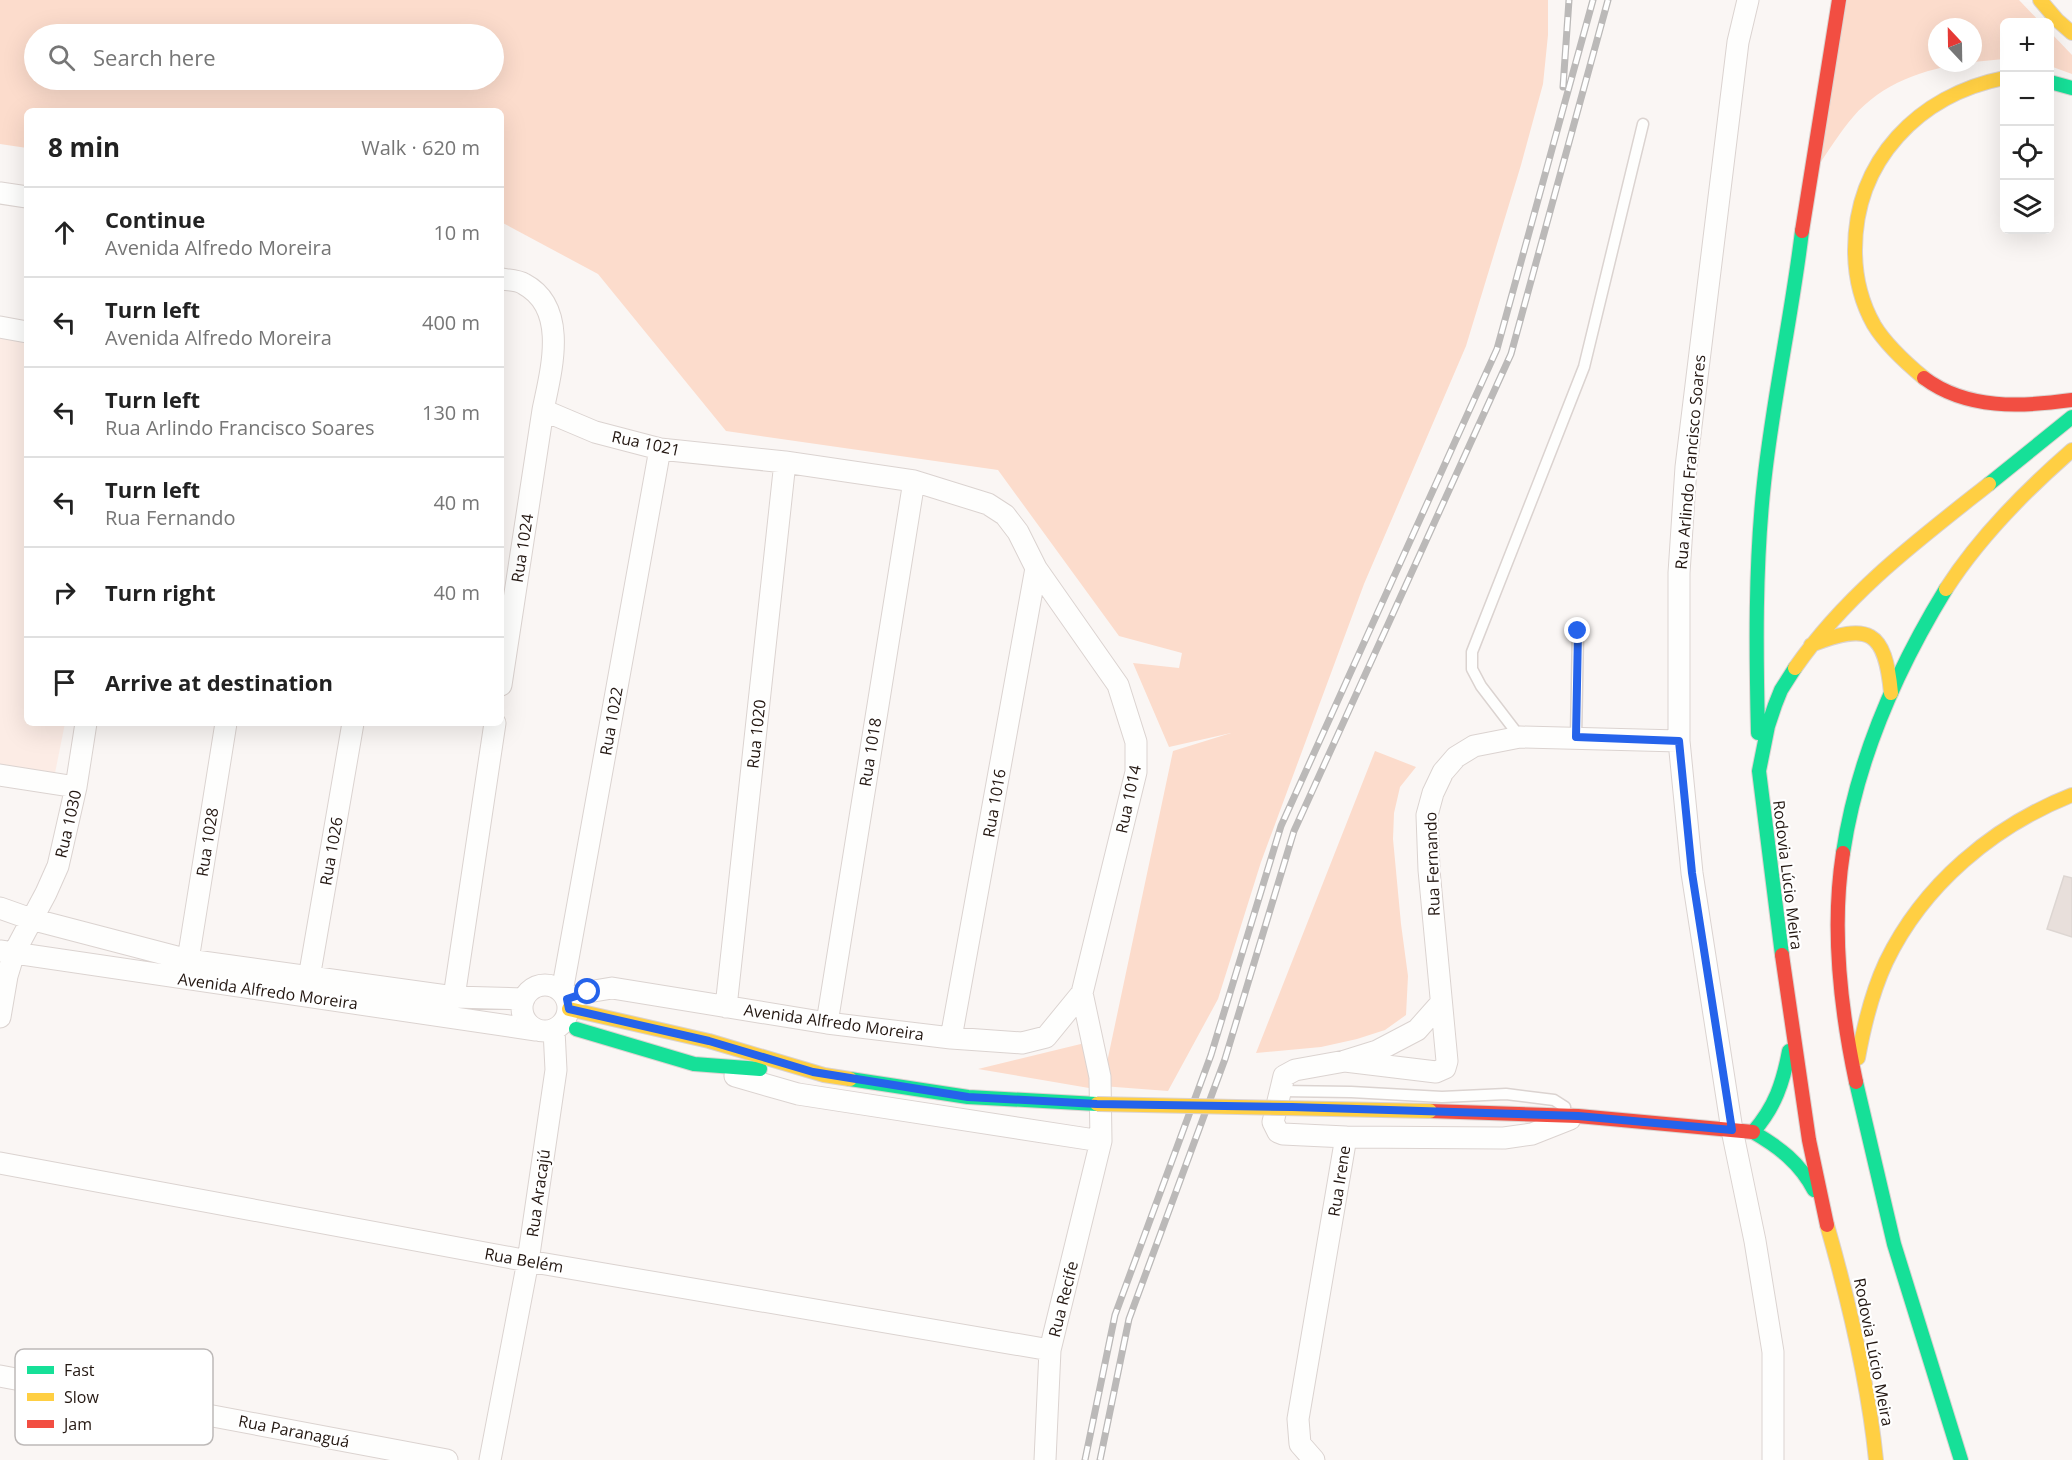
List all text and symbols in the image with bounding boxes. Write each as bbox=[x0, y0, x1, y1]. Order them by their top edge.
north arrow bbox=[1928, 18, 1982, 72]
map controls bbox=[2000, 18, 2054, 234]
button: + bbox=[2000, 18, 2054, 72]
search box bbox=[24, 24, 504, 90]
icon: search bbox=[45, 41, 78, 74]
text: Search here bbox=[93, 42, 216, 72]
button: − bbox=[2000, 72, 2054, 126]
button: locate bbox=[2000, 126, 2054, 180]
text: 8 min bbox=[48, 129, 120, 165]
text: Walk · 620 m bbox=[361, 134, 480, 161]
button: layers bbox=[2000, 180, 2054, 234]
text: Continue bbox=[105, 204, 205, 234]
icon: ahead bbox=[48, 216, 81, 249]
text: 10 m bbox=[433, 219, 480, 246]
text: Avenida Alfredo Moreira bbox=[105, 234, 332, 261]
text: Turn left bbox=[105, 294, 200, 324]
icon: left bbox=[48, 306, 81, 339]
text: 400 m bbox=[422, 309, 480, 336]
text: Avenida Alfredo Moreira bbox=[105, 324, 332, 351]
street label: Rua Arlindo Francisco Soares bbox=[1670, 354, 1710, 570]
text: Turn left bbox=[105, 384, 200, 414]
icon: left bbox=[48, 396, 81, 429]
text: 130 m bbox=[422, 399, 480, 426]
text: Rua Arlindo Francisco Soares bbox=[105, 414, 374, 441]
street label: Rua 1021 bbox=[610, 425, 682, 461]
text: Turn left bbox=[105, 474, 200, 504]
icon: left bbox=[48, 486, 81, 519]
text: 40 m bbox=[433, 489, 480, 516]
text: Rua Fernando bbox=[105, 504, 236, 531]
street label: Rua 1024 bbox=[506, 512, 538, 584]
icon: right bbox=[48, 576, 81, 609]
text: Turn right bbox=[105, 577, 216, 607]
text: 40 m bbox=[433, 579, 480, 606]
route end bbox=[1564, 617, 1590, 643]
icon: arrive bbox=[48, 666, 81, 699]
text: Arrive at destination bbox=[105, 667, 333, 697]
street label: Rua 1022 bbox=[594, 685, 628, 757]
street label: Rua 1020 bbox=[741, 698, 771, 770]
street label: Rua 1018 bbox=[854, 716, 886, 788]
street label: Rua 1014 bbox=[1110, 763, 1146, 835]
street label: Rua 1016 bbox=[977, 767, 1011, 839]
street label: Rua 1030 bbox=[49, 788, 87, 860]
street label: Rodovia Lúcio Meira bbox=[1768, 799, 1808, 951]
street label: Rua 1028 bbox=[191, 806, 223, 878]
street label: Rua Fernando bbox=[1419, 811, 1445, 917]
street label: Rua 1026 bbox=[314, 815, 348, 887]
street label: Avenida Alfredo Moreira bbox=[177, 967, 359, 1015]
route start bbox=[574, 978, 600, 1004]
street label: Avenida Alfredo Moreira bbox=[743, 998, 925, 1046]
street label: Rua Irene bbox=[1323, 1144, 1355, 1218]
street label: Rua Aracajú bbox=[521, 1148, 555, 1238]
street label: Rua Belém bbox=[483, 1242, 565, 1278]
street label: Rua Recife bbox=[1043, 1259, 1083, 1339]
street label: Rodovia Lúcio Meira bbox=[1849, 1276, 1899, 1428]
legend bbox=[15, 1349, 213, 1445]
text: Fast bbox=[64, 1359, 95, 1381]
text: Slow bbox=[64, 1386, 99, 1408]
street label: Rua Paranaguá bbox=[237, 1409, 351, 1453]
text: Jam bbox=[62, 1413, 92, 1435]

